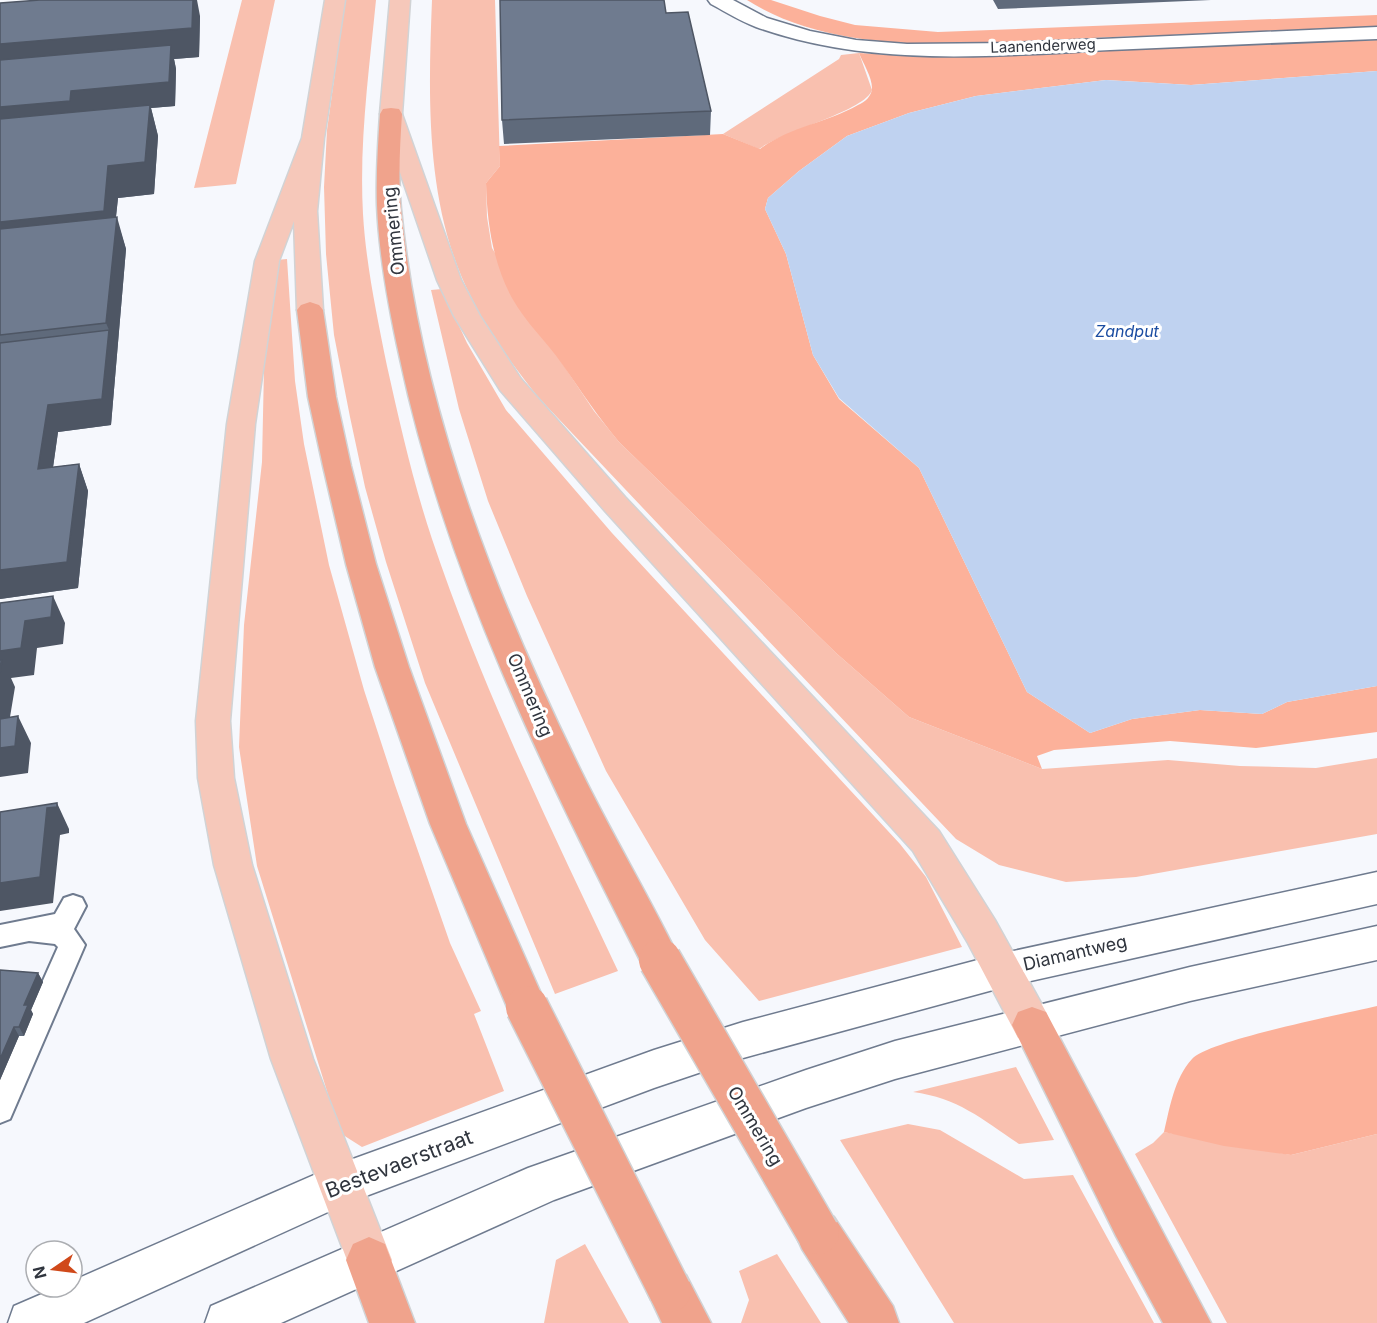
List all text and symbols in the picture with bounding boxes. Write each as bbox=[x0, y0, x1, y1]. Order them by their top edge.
street label: Laanenderweg bbox=[990, 34, 1096, 57]
street label: Ommering bbox=[378, 186, 409, 276]
water label: Zandput bbox=[1095, 321, 1160, 341]
street label: Ommering bbox=[503, 650, 557, 740]
street label: Diamantweg bbox=[1021, 930, 1129, 975]
street label: Ommering bbox=[724, 1082, 787, 1169]
street label: Bestevaerstraat bbox=[322, 1124, 476, 1203]
north arrow bbox=[24, 1239, 84, 1299]
text: N bbox=[28, 1264, 51, 1281]

